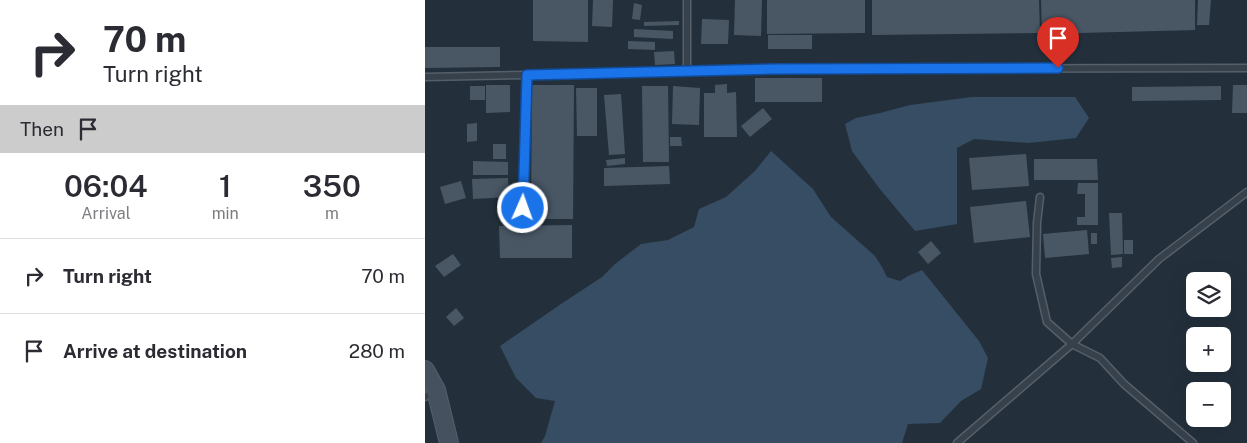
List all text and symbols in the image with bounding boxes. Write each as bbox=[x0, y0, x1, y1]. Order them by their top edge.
pin bbox=[1037, 17, 1079, 68]
text: 70 m bbox=[103, 19, 186, 60]
icon: right bbox=[20, 20, 85, 85]
icon: arrive bbox=[1044, 24, 1072, 52]
text: Turn right bbox=[103, 61, 203, 87]
icon: arrive bbox=[74, 115, 102, 143]
text: Then bbox=[20, 118, 64, 140]
text: 06:04 bbox=[64, 168, 148, 204]
text: 1 bbox=[219, 168, 232, 204]
text: 350 bbox=[303, 168, 361, 204]
position arrow bbox=[496, 181, 548, 233]
text: Arrival bbox=[81, 204, 131, 223]
text: min bbox=[212, 204, 239, 223]
text: m bbox=[325, 204, 339, 223]
icon: right bbox=[20, 262, 48, 290]
text: Turn right bbox=[63, 265, 152, 287]
text: 70 m bbox=[361, 265, 405, 287]
map controls bbox=[1186, 272, 1231, 427]
button: layers bbox=[1186, 272, 1231, 317]
button: + bbox=[1186, 327, 1231, 372]
icon: arrive bbox=[20, 337, 48, 365]
text: Arrive at destination bbox=[63, 340, 247, 362]
text: 280 m bbox=[349, 340, 405, 362]
button: − bbox=[1186, 382, 1231, 427]

